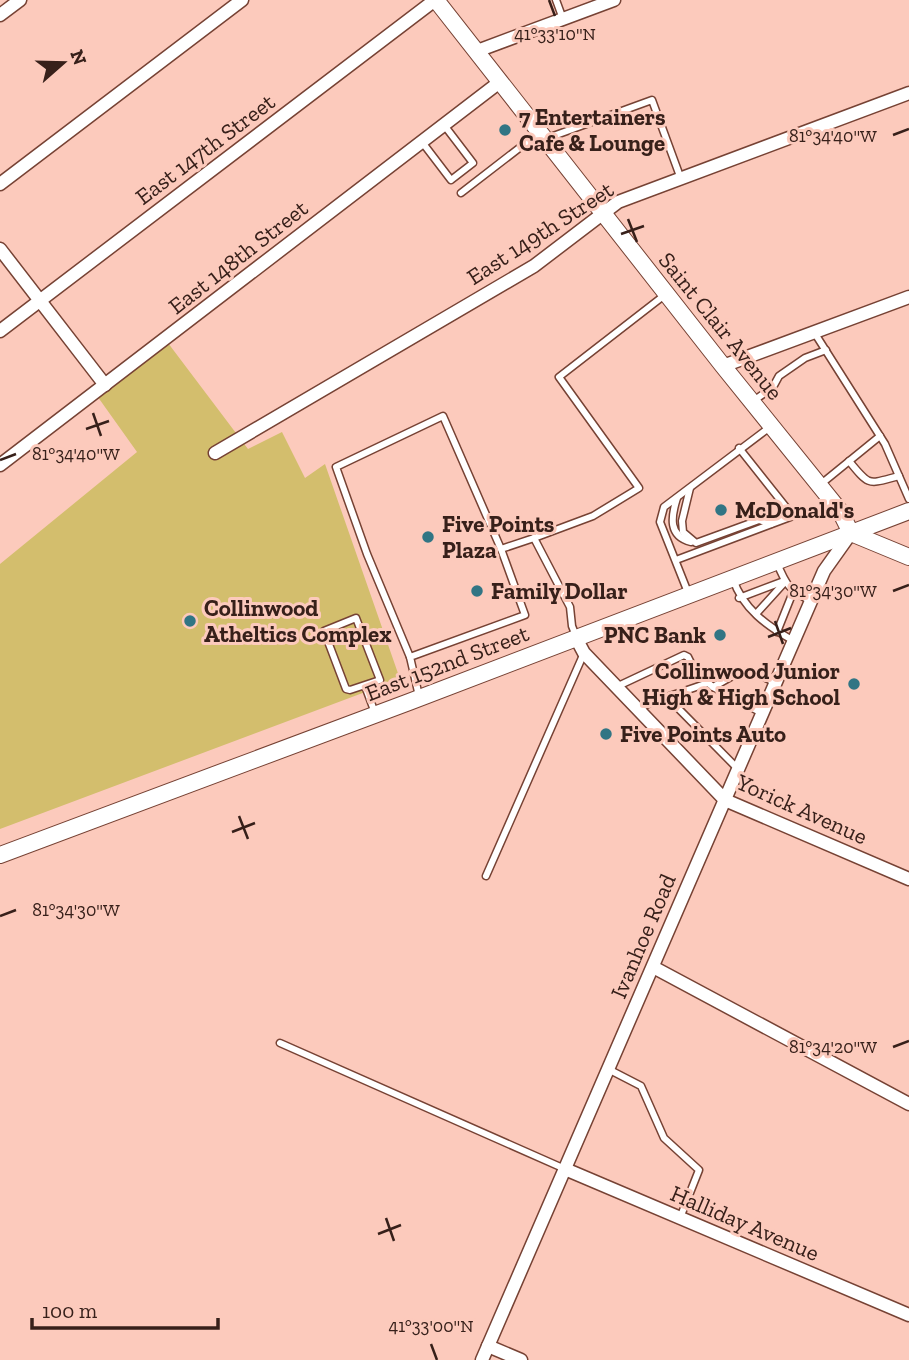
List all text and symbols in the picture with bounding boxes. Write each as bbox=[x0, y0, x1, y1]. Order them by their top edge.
text: 41°33'10"N bbox=[514, 23, 596, 45]
north arrow bbox=[28, 28, 98, 98]
text: N bbox=[65, 47, 92, 68]
street label: East 147th Street bbox=[130, 87, 281, 210]
place label: 7 Entertainers Cafe & Lounge bbox=[519, 103, 666, 157]
marker: 7 Entertainers Cafe & Lounge bbox=[497, 122, 513, 138]
text: 81°34'40"W bbox=[789, 125, 877, 147]
street label: East 149th Street bbox=[462, 175, 619, 291]
street label: East 148th Street bbox=[163, 194, 314, 320]
street label: Saint Clair Avenue bbox=[653, 246, 789, 406]
text: 81°34'40"W bbox=[32, 443, 120, 465]
place label: McDonald's bbox=[735, 496, 854, 524]
marker: McDonald's bbox=[713, 502, 729, 518]
place label: Five Points Plaza bbox=[442, 510, 554, 564]
marker: Five Points Plaza bbox=[420, 529, 436, 545]
place label: Family Dollar bbox=[491, 577, 628, 605]
text: 81°34'30"W bbox=[789, 580, 877, 602]
marker: Family Dollar bbox=[469, 583, 485, 599]
place label: Collinwood Atheltics Complex bbox=[204, 594, 392, 648]
marker: Collinwood Atheltics Complex bbox=[182, 613, 198, 629]
street label: East 152nd Street bbox=[361, 619, 533, 707]
place label: PNC Bank bbox=[604, 621, 706, 649]
marker: PNC Bank bbox=[712, 627, 728, 643]
place label: Collinwood Junior High & High School bbox=[642, 657, 840, 711]
marker: Collinwood Junior High & High School bbox=[846, 676, 862, 692]
place label: Five Points Auto bbox=[620, 720, 786, 748]
marker: Five Points Auto bbox=[598, 726, 614, 742]
street label: Yorick Avenue bbox=[731, 767, 872, 850]
street label: Ivanhoe Road bbox=[604, 869, 682, 1003]
text: 81°34'30"W bbox=[32, 899, 120, 921]
text: 81°34'20"W bbox=[789, 1036, 877, 1058]
street label: Halliday Avenue bbox=[666, 1179, 824, 1267]
scale bar bbox=[32, 1286, 217, 1330]
text: 100 m bbox=[42, 1298, 97, 1323]
text: 41°33'00"N bbox=[388, 1315, 474, 1337]

